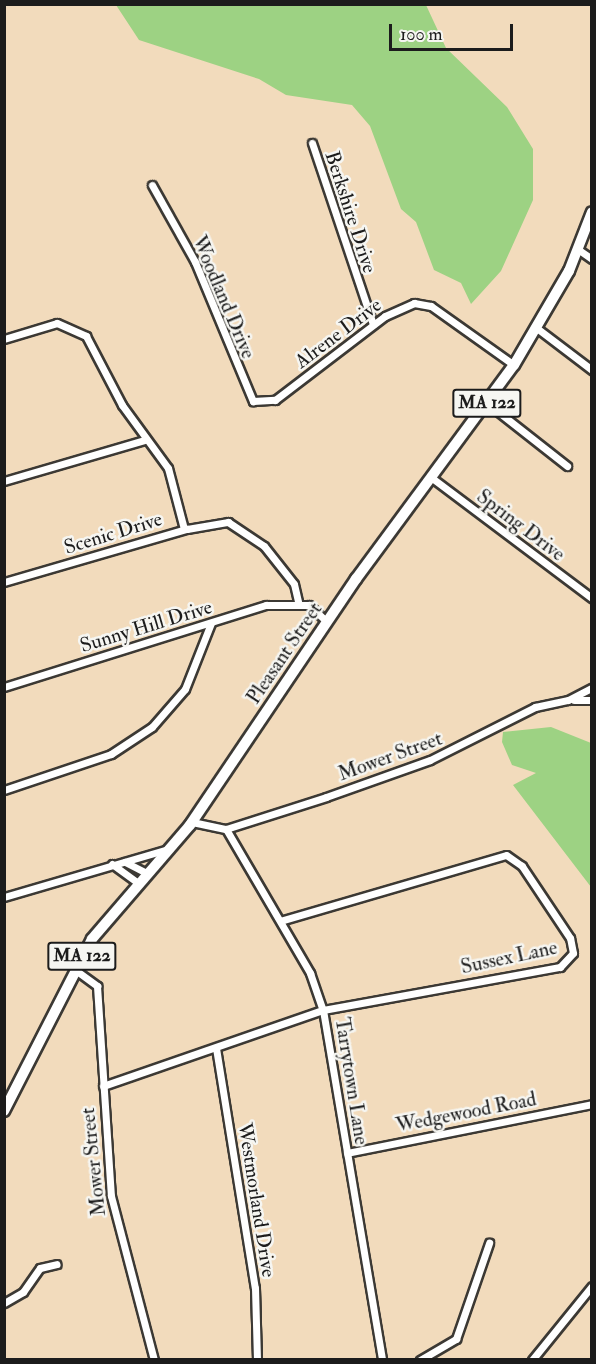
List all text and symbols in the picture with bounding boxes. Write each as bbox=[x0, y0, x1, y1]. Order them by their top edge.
scale bar bbox=[392, 12, 516, 50]
text: 100 m bbox=[400, 23, 443, 46]
street label: Berkshire Drive bbox=[320, 148, 382, 276]
street label: Woodland Drive bbox=[187, 232, 261, 362]
street label: Alrene Drive bbox=[290, 293, 386, 373]
road number: MA 122 bbox=[451, 388, 523, 418]
street label: Spring Drive bbox=[472, 484, 570, 566]
street label: Scenic Drive bbox=[61, 507, 165, 559]
street label: Sunny Hill Drive bbox=[77, 595, 215, 657]
street label: Pleasant Street bbox=[241, 598, 327, 708]
street label: Mower Street bbox=[335, 726, 445, 786]
street label: Sussex Lane bbox=[459, 935, 559, 979]
road number: MA 122 bbox=[46, 941, 118, 971]
street label: Tarrytown Lane bbox=[330, 1016, 374, 1146]
street label: Wedgewood Road bbox=[394, 1087, 538, 1137]
street label: Mower Street bbox=[75, 1107, 111, 1217]
street label: Westmorland Drive bbox=[233, 1121, 281, 1279]

